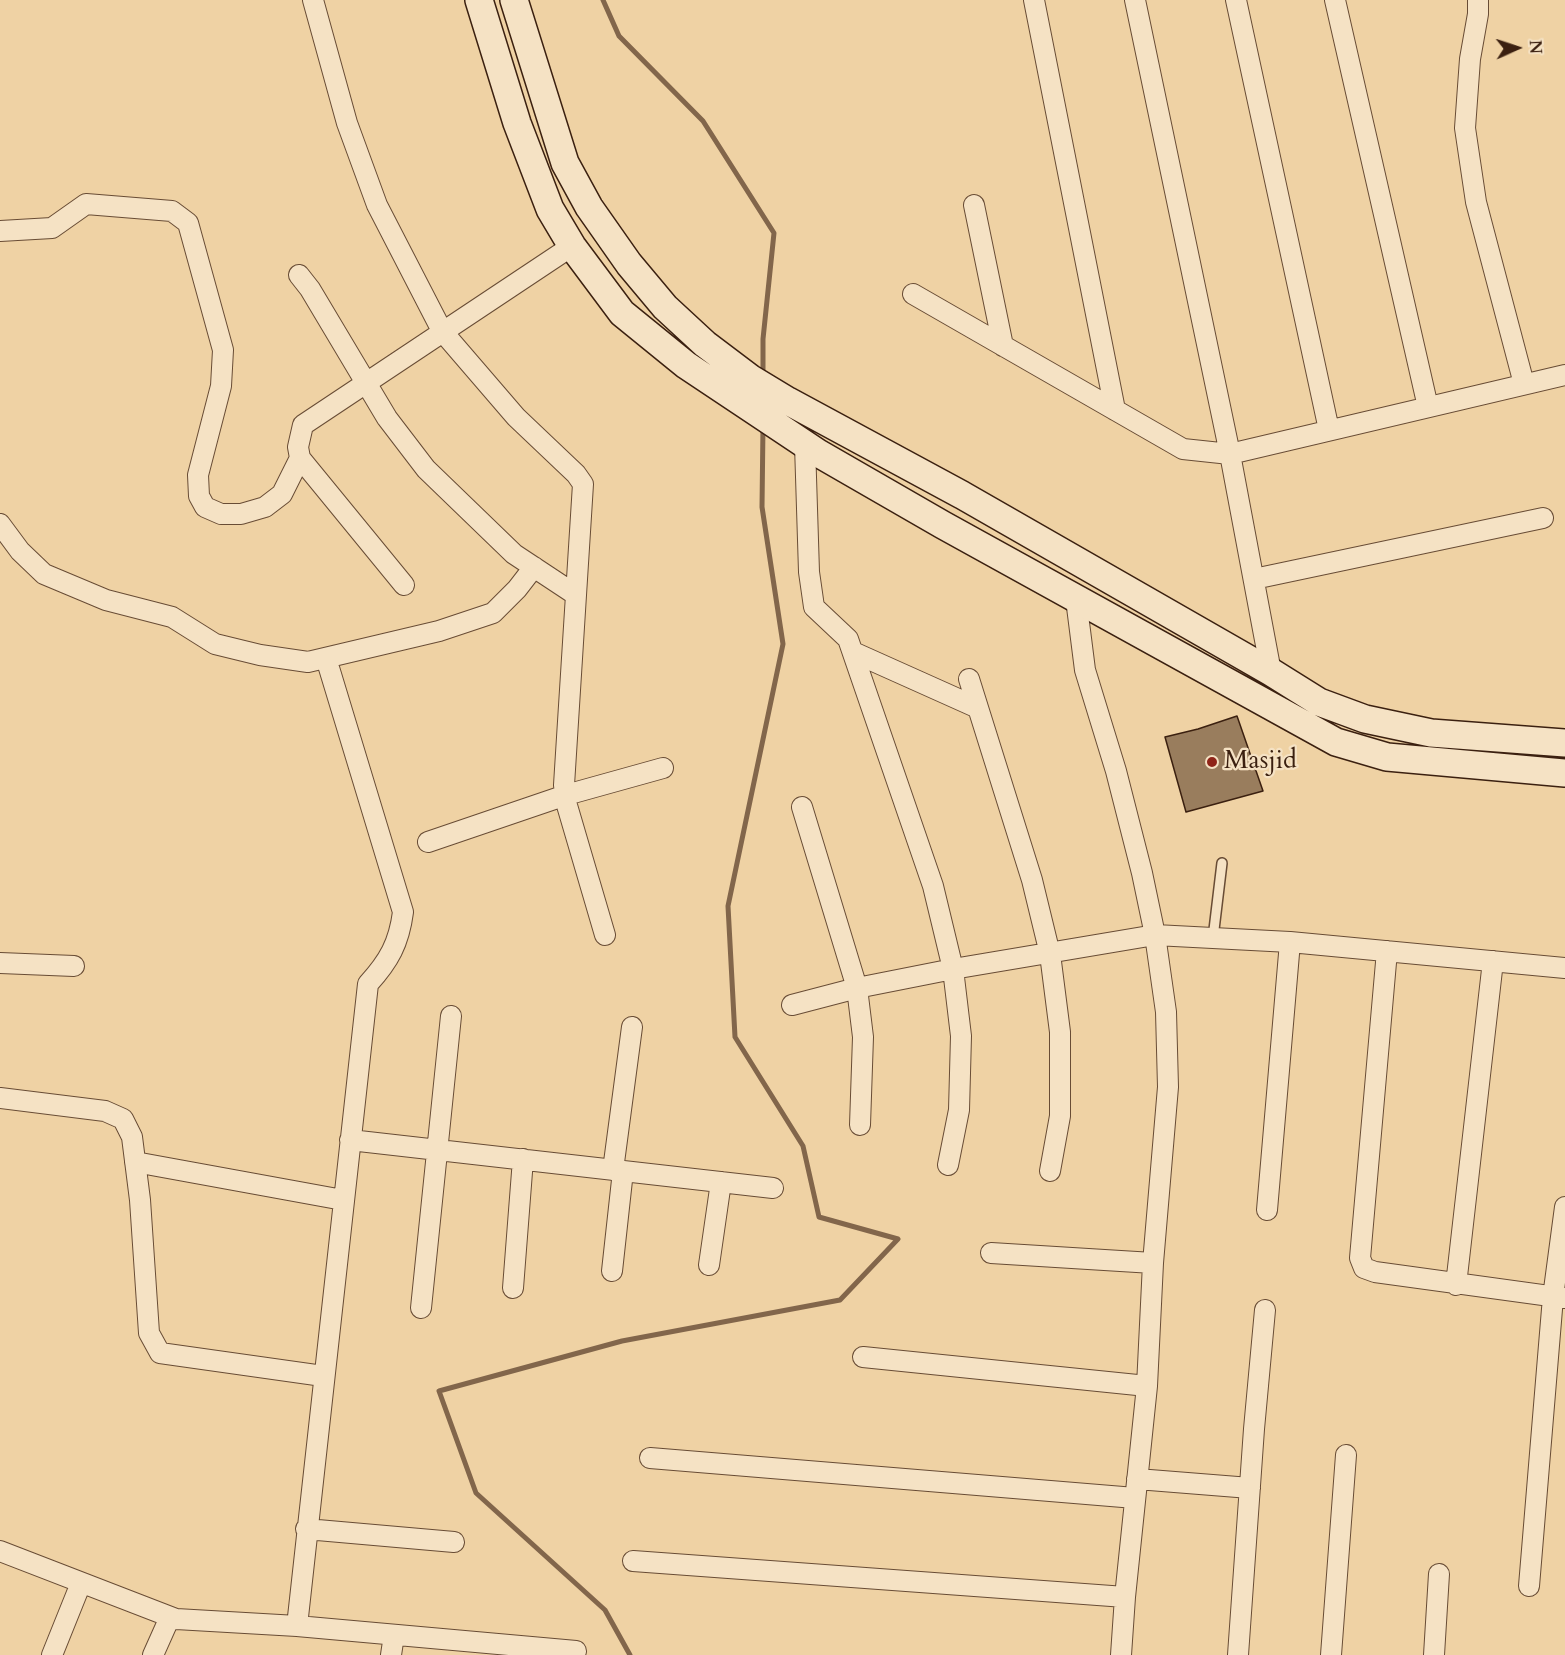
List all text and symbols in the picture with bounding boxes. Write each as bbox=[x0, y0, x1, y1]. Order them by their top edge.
north arrow bbox=[1487, 18, 1547, 78]
text: N bbox=[1524, 40, 1546, 55]
place label: Masjid bbox=[1224, 746, 1297, 778]
marker: Masjid bbox=[1205, 755, 1219, 769]

